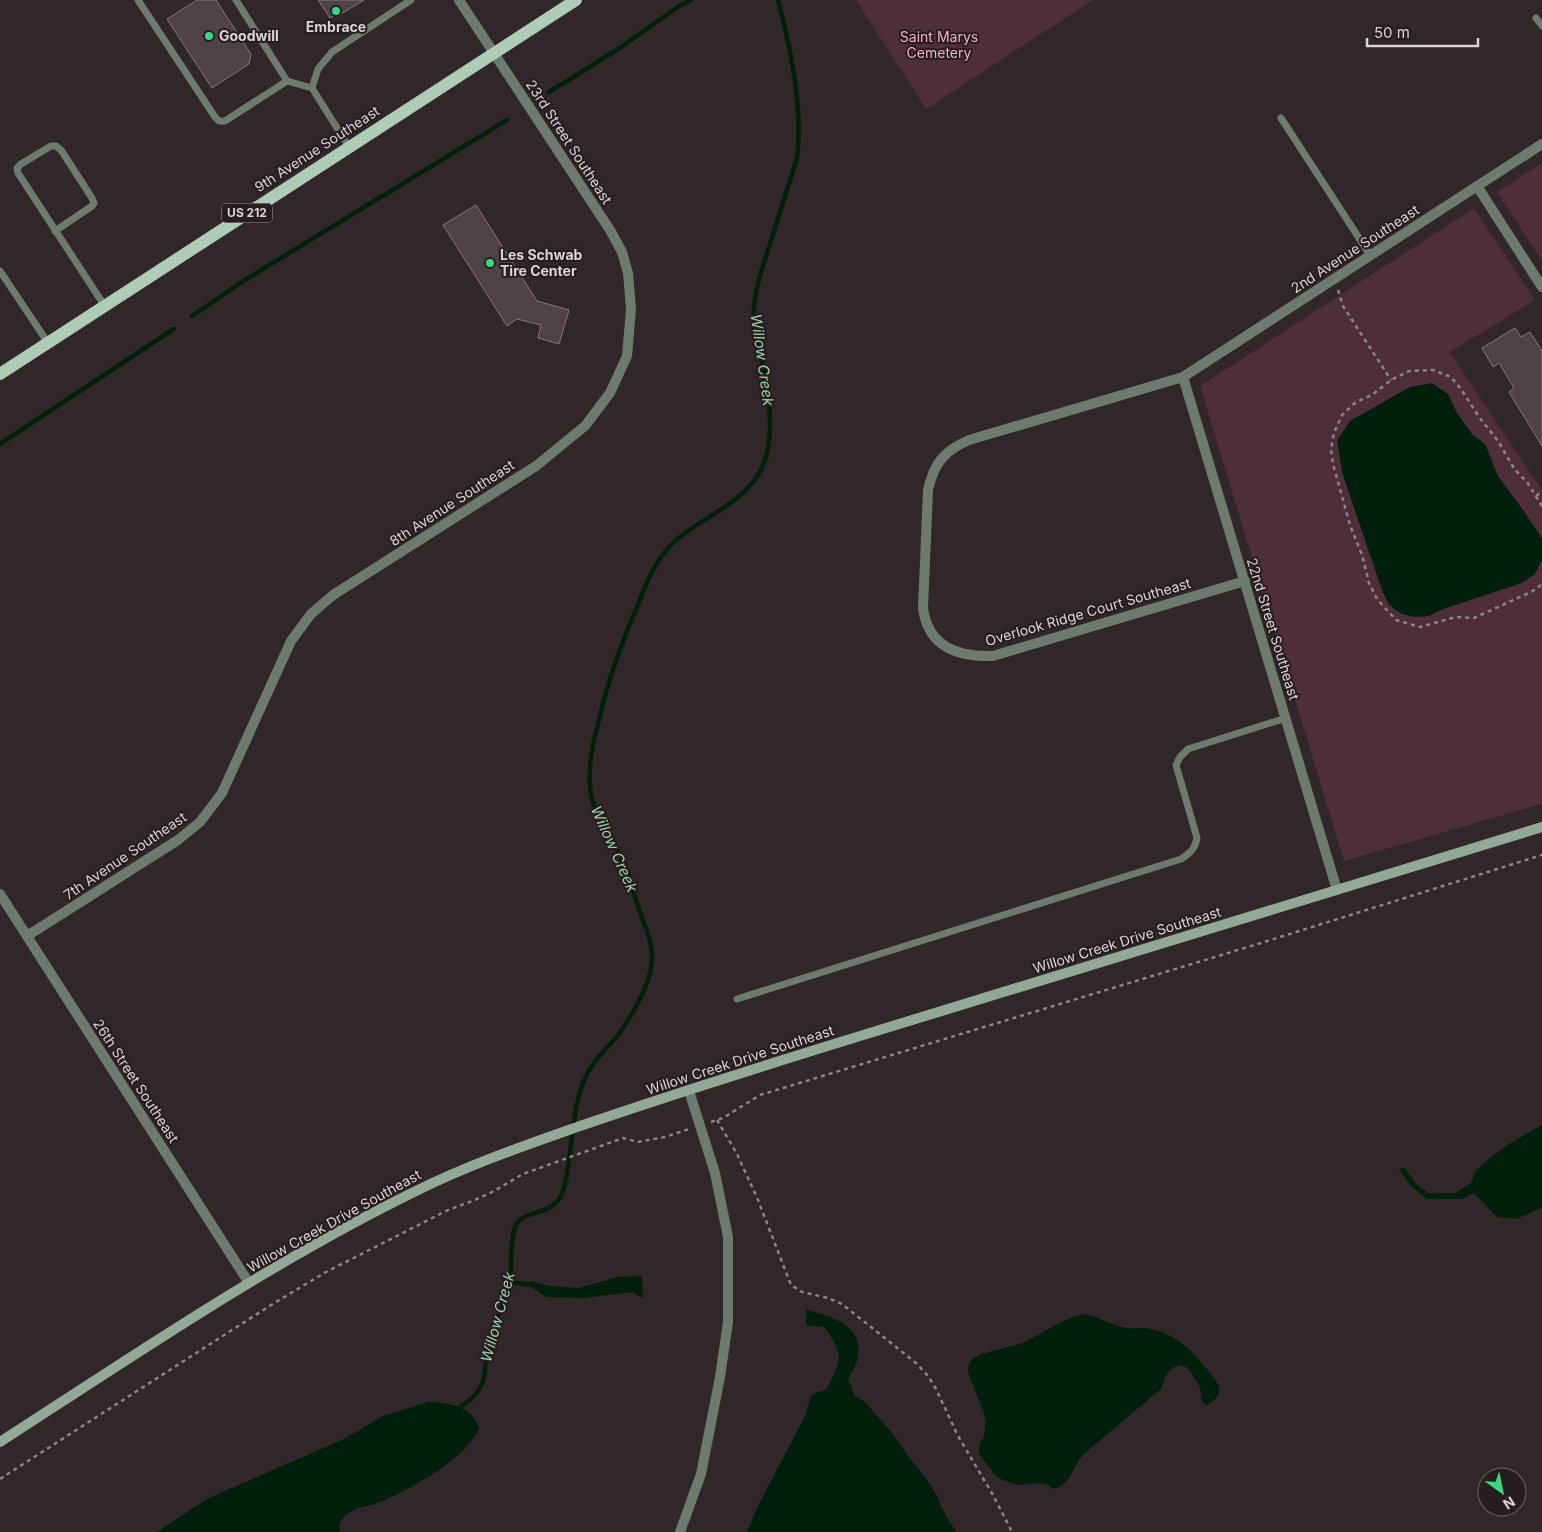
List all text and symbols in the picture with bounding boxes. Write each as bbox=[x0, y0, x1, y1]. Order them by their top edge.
marker: Embrace bbox=[330, 5, 342, 17]
scale bar bbox=[1367, 15, 1478, 47]
place label: Embrace bbox=[306, 18, 366, 35]
text: 50 m bbox=[1374, 23, 1410, 42]
place label: Goodwill bbox=[219, 27, 279, 44]
park label: Saint Marys Cemetery bbox=[900, 28, 978, 61]
marker: Goodwill bbox=[203, 30, 215, 42]
street label: 23rd Street Southeast bbox=[523, 76, 616, 207]
street label: 9th Avenue Southeast bbox=[251, 102, 383, 195]
street label: 2nd Avenue Southeast bbox=[1288, 201, 1422, 296]
road number: US 212 bbox=[222, 204, 272, 222]
place label: Les Schwab Tire Center bbox=[500, 246, 583, 279]
marker: Les Schwab Tire Center bbox=[484, 257, 496, 269]
water label: Willow Creek bbox=[747, 313, 778, 408]
street label: 8th Avenue Southeast bbox=[386, 456, 518, 549]
street label: 22nd Street Southeast bbox=[1244, 556, 1303, 702]
street label: Overlook Ridge Court Southeast bbox=[983, 574, 1193, 649]
water label: Willow Creek bbox=[587, 803, 642, 896]
street label: 7th Avenue Southeast bbox=[60, 808, 190, 903]
street label: Willow Creek Drive Southeast bbox=[1031, 903, 1223, 976]
street label: 26th Street Southeast bbox=[90, 1016, 183, 1146]
street label: Willow Creek Drive Southeast bbox=[644, 1021, 836, 1098]
street label: Willow Creek Drive Southeast bbox=[244, 1165, 424, 1276]
water label: Willow Creek bbox=[476, 1269, 519, 1364]
north arrow bbox=[1477, 1467, 1527, 1517]
text: N bbox=[1500, 1493, 1518, 1513]

